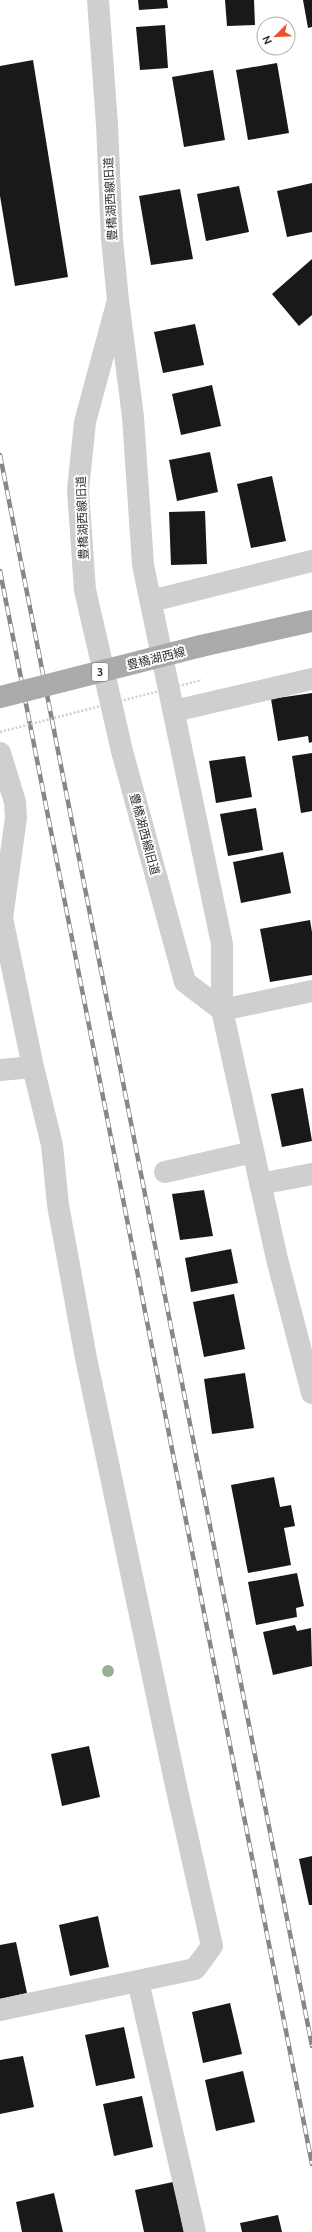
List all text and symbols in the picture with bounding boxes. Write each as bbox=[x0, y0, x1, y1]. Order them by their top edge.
north arrow bbox=[256, 16, 296, 56]
text: N bbox=[260, 34, 274, 46]
street label: 豊橋湖西線旧道 bbox=[101, 157, 119, 241]
street label: 豊橋湖西線旧道 bbox=[74, 476, 90, 560]
street label: 豊橋湖西線 bbox=[125, 644, 187, 672]
road number: 3 bbox=[92, 663, 108, 681]
street label: 豊橋湖西線旧道 bbox=[128, 792, 162, 876]

